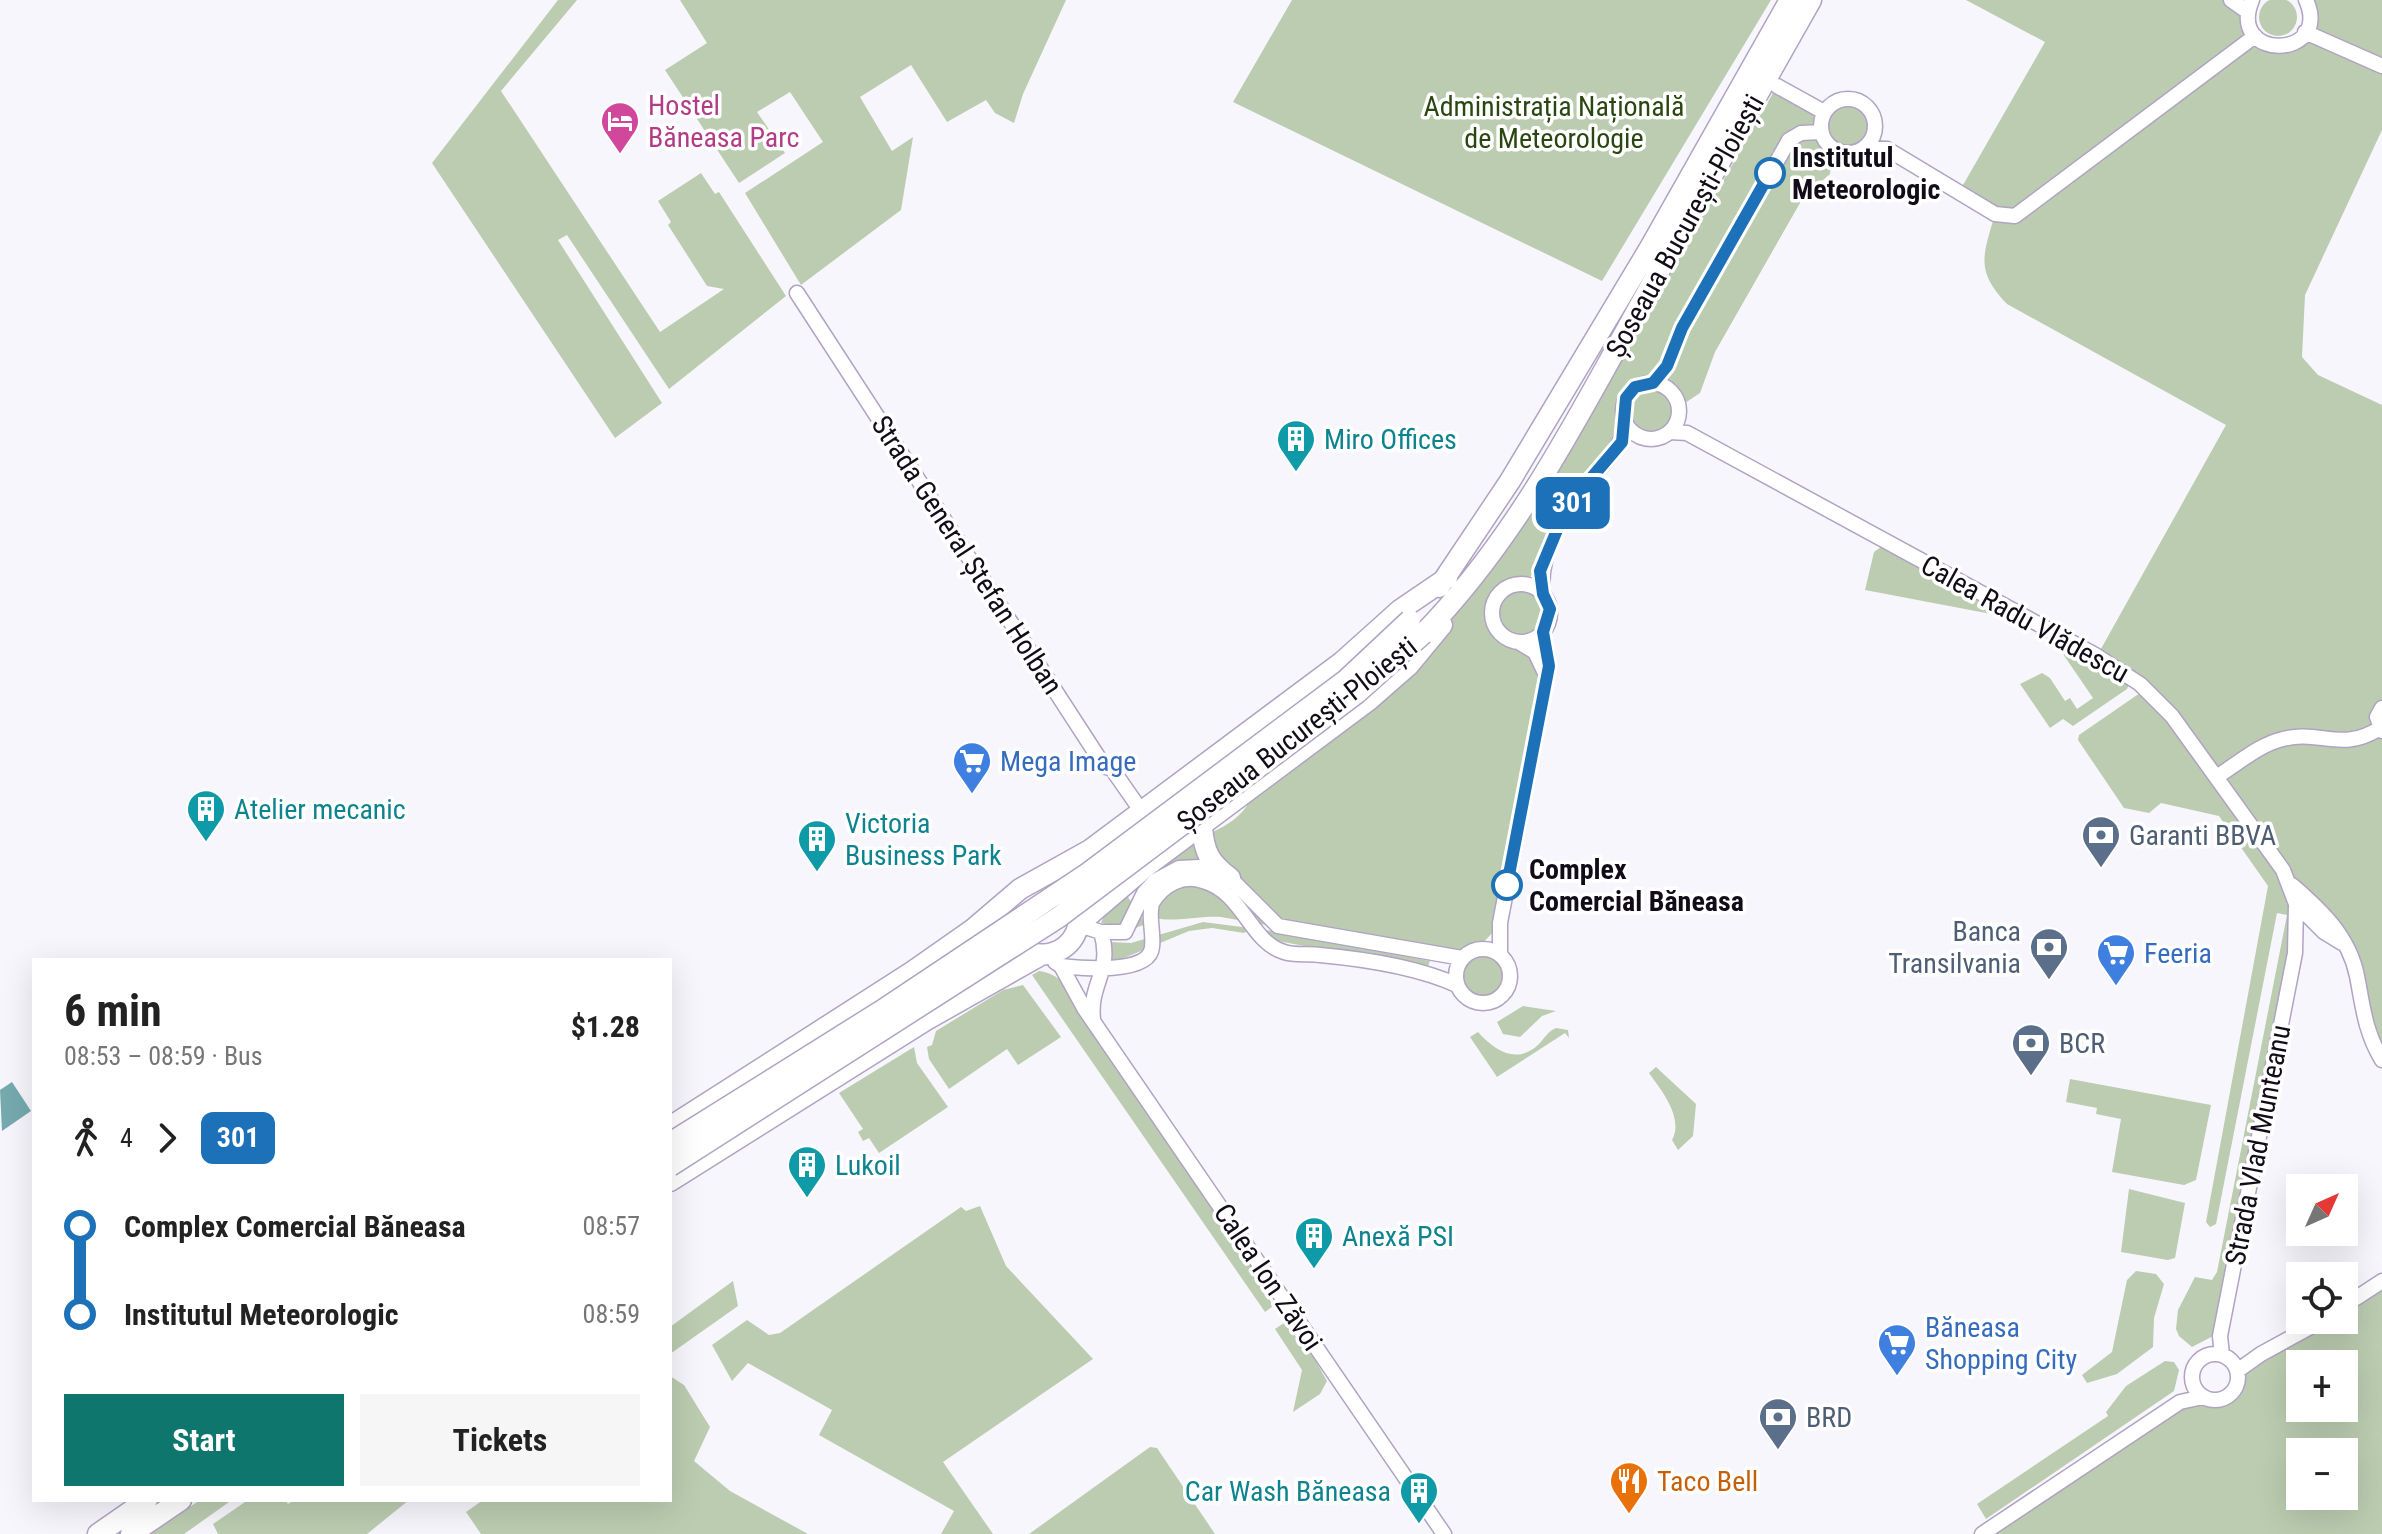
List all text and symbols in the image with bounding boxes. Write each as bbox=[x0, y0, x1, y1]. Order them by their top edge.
place label: Hostel Băneasa Parc bbox=[648, 89, 799, 154]
street label: Șoseaua București-Ploiești bbox=[1599, 89, 1771, 363]
park label: Administrația Națională de Meteorologie bbox=[1424, 90, 1684, 155]
hotel icon: Hostel Băneasa Parc bbox=[599, 100, 641, 155]
place label: Institutul Meteorologic bbox=[1792, 141, 1940, 206]
marker: Institutul Meteorologic bbox=[1755, 158, 1785, 188]
street label: Strada General Ștefan Holban bbox=[865, 410, 1069, 700]
building icon: Miro Offices bbox=[1275, 418, 1317, 473]
place label: Miro Offices bbox=[1324, 423, 1457, 456]
line badge: 301 bbox=[1527, 477, 1619, 529]
text: 301 bbox=[1552, 486, 1594, 519]
street label: Calea Radu Vlădescu bbox=[1915, 548, 2135, 690]
street label: Șoseaua București-Ploiești bbox=[1170, 630, 1424, 838]
supermarket icon: Mega Image bbox=[951, 740, 993, 795]
place label: Mega Image bbox=[1000, 745, 1136, 778]
building icon: Atelier mecanic bbox=[185, 788, 227, 843]
place label: Atelier mecanic bbox=[234, 793, 406, 826]
place label: Victoria Business Park bbox=[845, 807, 1002, 872]
bank icon: Garanti BBVA bbox=[2080, 814, 2122, 869]
building icon: Victoria Business Park bbox=[796, 818, 838, 873]
place label: Garanti BBVA bbox=[2129, 819, 2276, 852]
place label: Complex Comercial Băneasa bbox=[1529, 853, 1744, 918]
marker: Complex Comercial Băneasa bbox=[1492, 870, 1522, 900]
place label: Banca Transilvania bbox=[1888, 915, 2021, 980]
bank icon: Banca Transilvania bbox=[2028, 926, 2070, 981]
supermarket icon: Feeria bbox=[2095, 932, 2137, 987]
place label: Feeria bbox=[2144, 937, 2212, 970]
text: 6 min bbox=[64, 985, 162, 1037]
text: $1.28 bbox=[571, 1009, 640, 1044]
bank icon: BCR bbox=[2010, 1022, 2052, 1077]
street label: Strada Vlad Munteanu bbox=[2219, 1022, 2297, 1268]
place label: BCR bbox=[2059, 1027, 2105, 1060]
text: 08:53 – 08:59 · Bus bbox=[64, 1041, 263, 1071]
icon: walk bbox=[64, 1116, 108, 1160]
icon: forward bbox=[145, 1116, 189, 1160]
text: 301 bbox=[217, 1121, 259, 1154]
text: 4 bbox=[120, 1123, 133, 1153]
building icon: Lukoil bbox=[786, 1144, 828, 1199]
place label: Lukoil bbox=[835, 1149, 901, 1182]
north arrow bbox=[2286, 1174, 2358, 1246]
map controls bbox=[2286, 1174, 2358, 1510]
street label: Calea Ion Zăvoi bbox=[1207, 1197, 1329, 1357]
text: Complex Comercial Băneasa bbox=[124, 1209, 466, 1244]
text: 08:57 bbox=[583, 1211, 640, 1241]
building icon: Anexă PSI bbox=[1293, 1215, 1335, 1270]
place label: Anexă PSI bbox=[1342, 1220, 1454, 1253]
button: locate bbox=[2286, 1262, 2358, 1334]
text: Institutul Meteorologic bbox=[124, 1297, 399, 1332]
text: 08:59 bbox=[583, 1299, 640, 1329]
place label: Băneasa Shopping City bbox=[1925, 1311, 2078, 1376]
supermarket icon: Băneasa Shopping City bbox=[1876, 1322, 1918, 1377]
button: + bbox=[2286, 1350, 2358, 1422]
button: Start bbox=[64, 1394, 344, 1486]
button: Tickets bbox=[360, 1394, 640, 1486]
bank icon: BRD bbox=[1757, 1396, 1799, 1451]
place label: BRD bbox=[1806, 1401, 1852, 1434]
button: − bbox=[2286, 1438, 2358, 1510]
restaurant icon: Taco Bell bbox=[1608, 1460, 1650, 1515]
place label: Taco Bell bbox=[1657, 1465, 1758, 1498]
building icon: Car Wash Băneasa bbox=[1398, 1470, 1440, 1525]
place label: Car Wash Băneasa bbox=[1185, 1475, 1391, 1508]

